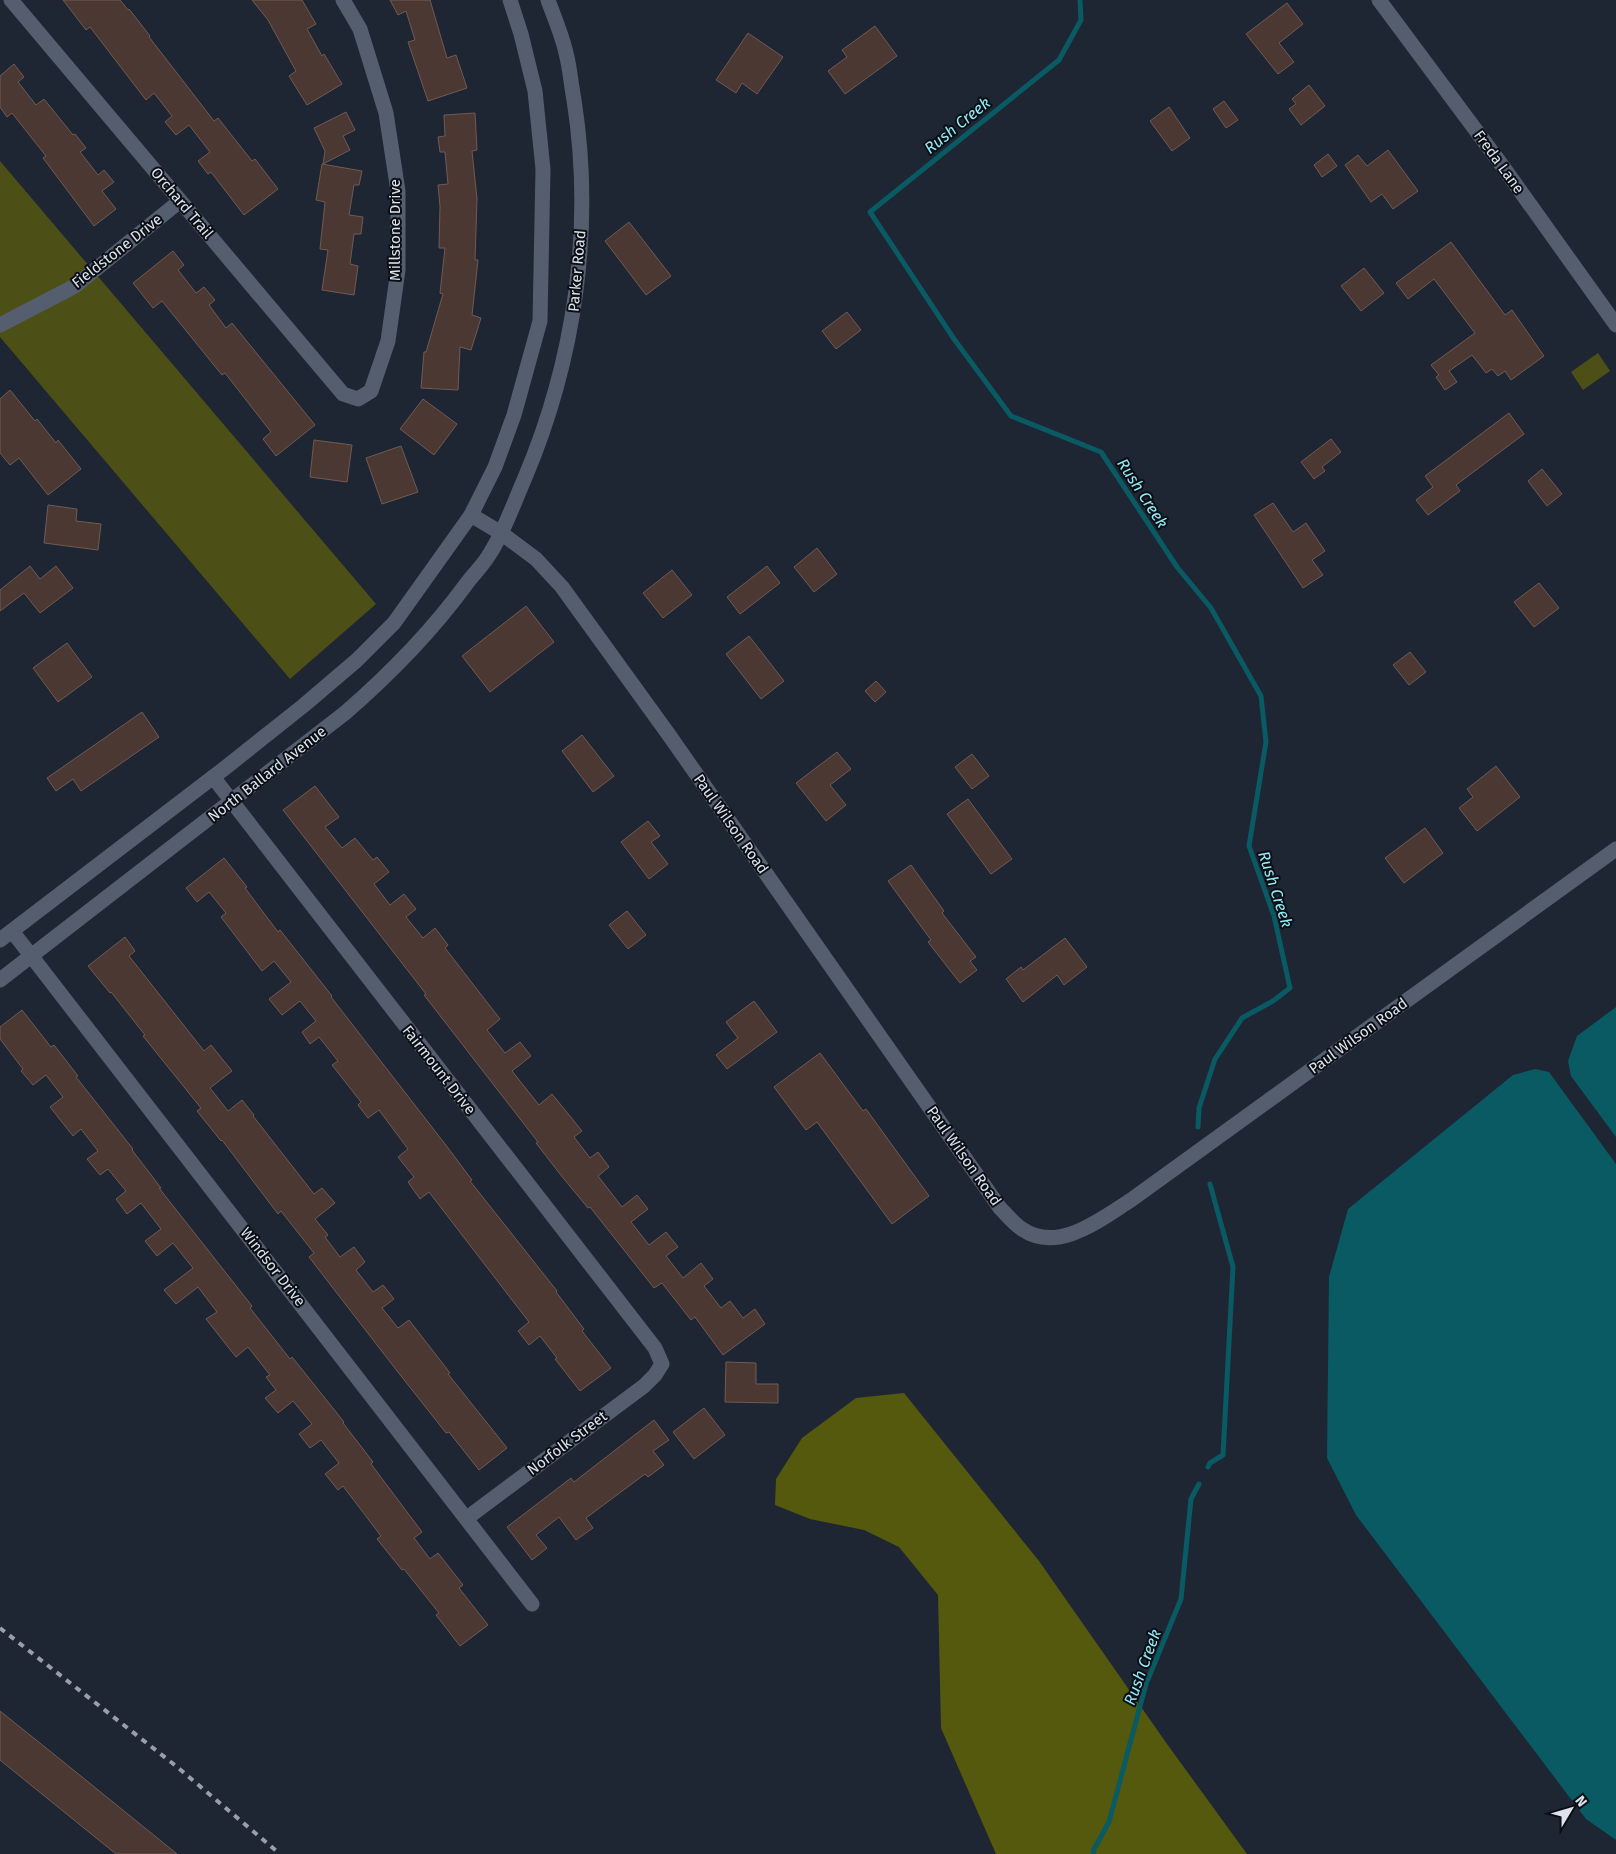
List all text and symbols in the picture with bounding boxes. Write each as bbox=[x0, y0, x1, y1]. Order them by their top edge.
water label: Rush Creek bbox=[921, 93, 994, 158]
street label: Freda Lane bbox=[1470, 127, 1528, 197]
street label: Orchard Trail bbox=[147, 164, 217, 243]
street label: Millstone Drive bbox=[386, 179, 404, 281]
street label: Fieldstone Drive bbox=[68, 210, 166, 292]
street label: Parker Road bbox=[564, 229, 590, 313]
water label: Rush Creek bbox=[1113, 455, 1172, 532]
street label: North Ballard Avenue bbox=[204, 722, 330, 826]
street label: Paul Wilson Road bbox=[690, 771, 772, 877]
water label: Rush Creek bbox=[1254, 849, 1297, 930]
street label: Paul Wilson Road bbox=[1305, 994, 1411, 1078]
street label: Fairmount Drive bbox=[399, 1022, 479, 1118]
street label: Paul Wilson Road bbox=[923, 1103, 1005, 1209]
street label: Windsor Drive bbox=[237, 1224, 309, 1310]
street label: Norfolk Street bbox=[524, 1407, 611, 1479]
water label: Rush Creek bbox=[1120, 1627, 1165, 1708]
north arrow bbox=[1546, 1784, 1596, 1834]
text: N bbox=[1571, 1792, 1590, 1810]

